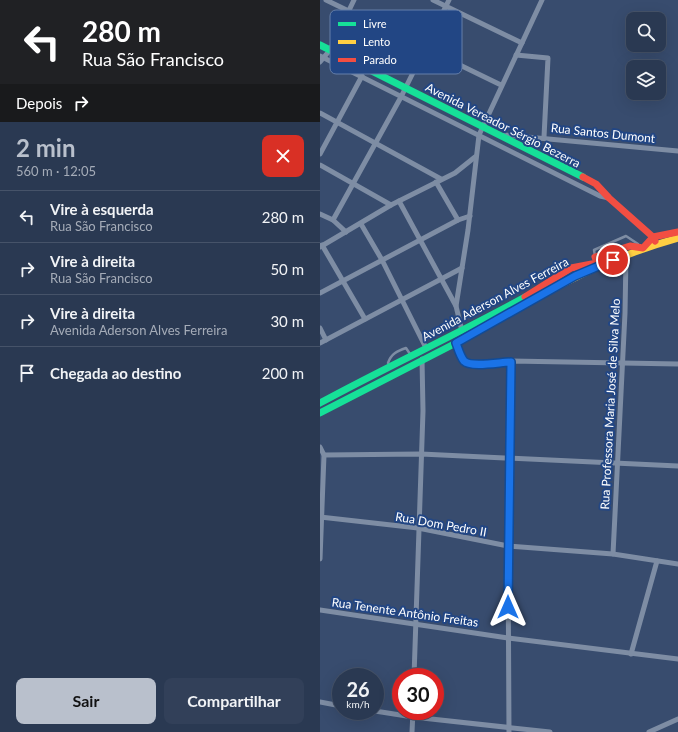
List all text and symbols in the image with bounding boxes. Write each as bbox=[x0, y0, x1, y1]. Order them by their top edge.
legend bbox=[330, 10, 462, 74]
map controls bbox=[626, 12, 666, 100]
button: search bbox=[626, 12, 666, 52]
text: 280 m bbox=[82, 14, 161, 48]
icon: left bbox=[16, 16, 68, 68]
text: Livre bbox=[363, 17, 387, 30]
text: Lento bbox=[363, 35, 390, 48]
text: Rua São Francisco bbox=[82, 48, 224, 70]
text: Parado bbox=[363, 53, 397, 66]
button: layers bbox=[626, 60, 666, 100]
street label: Avenida Vereador Sérgio Bezerra bbox=[423, 79, 583, 171]
icon: right bbox=[70, 92, 92, 114]
text: Depois bbox=[16, 94, 62, 112]
street label: Rua Santos Dumont bbox=[550, 120, 657, 146]
text: 2 min bbox=[16, 133, 76, 162]
button: close bbox=[262, 135, 304, 177]
text: 560 m · 12:05 bbox=[16, 163, 96, 179]
text: Vire à esquerda bbox=[50, 200, 154, 218]
icon: left bbox=[16, 206, 38, 228]
text: 280 m bbox=[262, 208, 304, 226]
text: Rua São Francisco bbox=[50, 218, 153, 234]
pin bbox=[596, 243, 630, 277]
icon: arrive bbox=[602, 249, 624, 271]
text: Vire à direita bbox=[50, 252, 135, 270]
street label: Avenida Aderson Alves Ferreira bbox=[419, 254, 571, 344]
icon: right bbox=[16, 258, 38, 280]
text: 50 m bbox=[270, 260, 304, 278]
text: Rua São Francisco bbox=[50, 270, 153, 286]
street label: Rua Professora Maria José de Silva Melo bbox=[597, 298, 623, 510]
text: Vire à direita bbox=[50, 304, 135, 322]
icon: right bbox=[16, 310, 38, 332]
text: 30 m bbox=[270, 312, 304, 330]
text: Avenida Aderson Alves Ferreira bbox=[50, 322, 227, 338]
icon: arrive bbox=[16, 362, 38, 384]
text: Chegada ao destino bbox=[50, 364, 181, 382]
text: 200 m bbox=[262, 364, 304, 382]
street label: Rua Dom Pedro II bbox=[394, 509, 488, 539]
position arrow bbox=[487, 586, 529, 628]
street label: Rua Tenente Antônio Freitas bbox=[331, 594, 479, 630]
speed limit sign: 30 bbox=[392, 668, 444, 720]
text: 26 bbox=[346, 677, 370, 701]
button: Sair bbox=[16, 678, 156, 724]
button: Compartilhar bbox=[164, 678, 304, 724]
text: km/h bbox=[346, 698, 370, 710]

